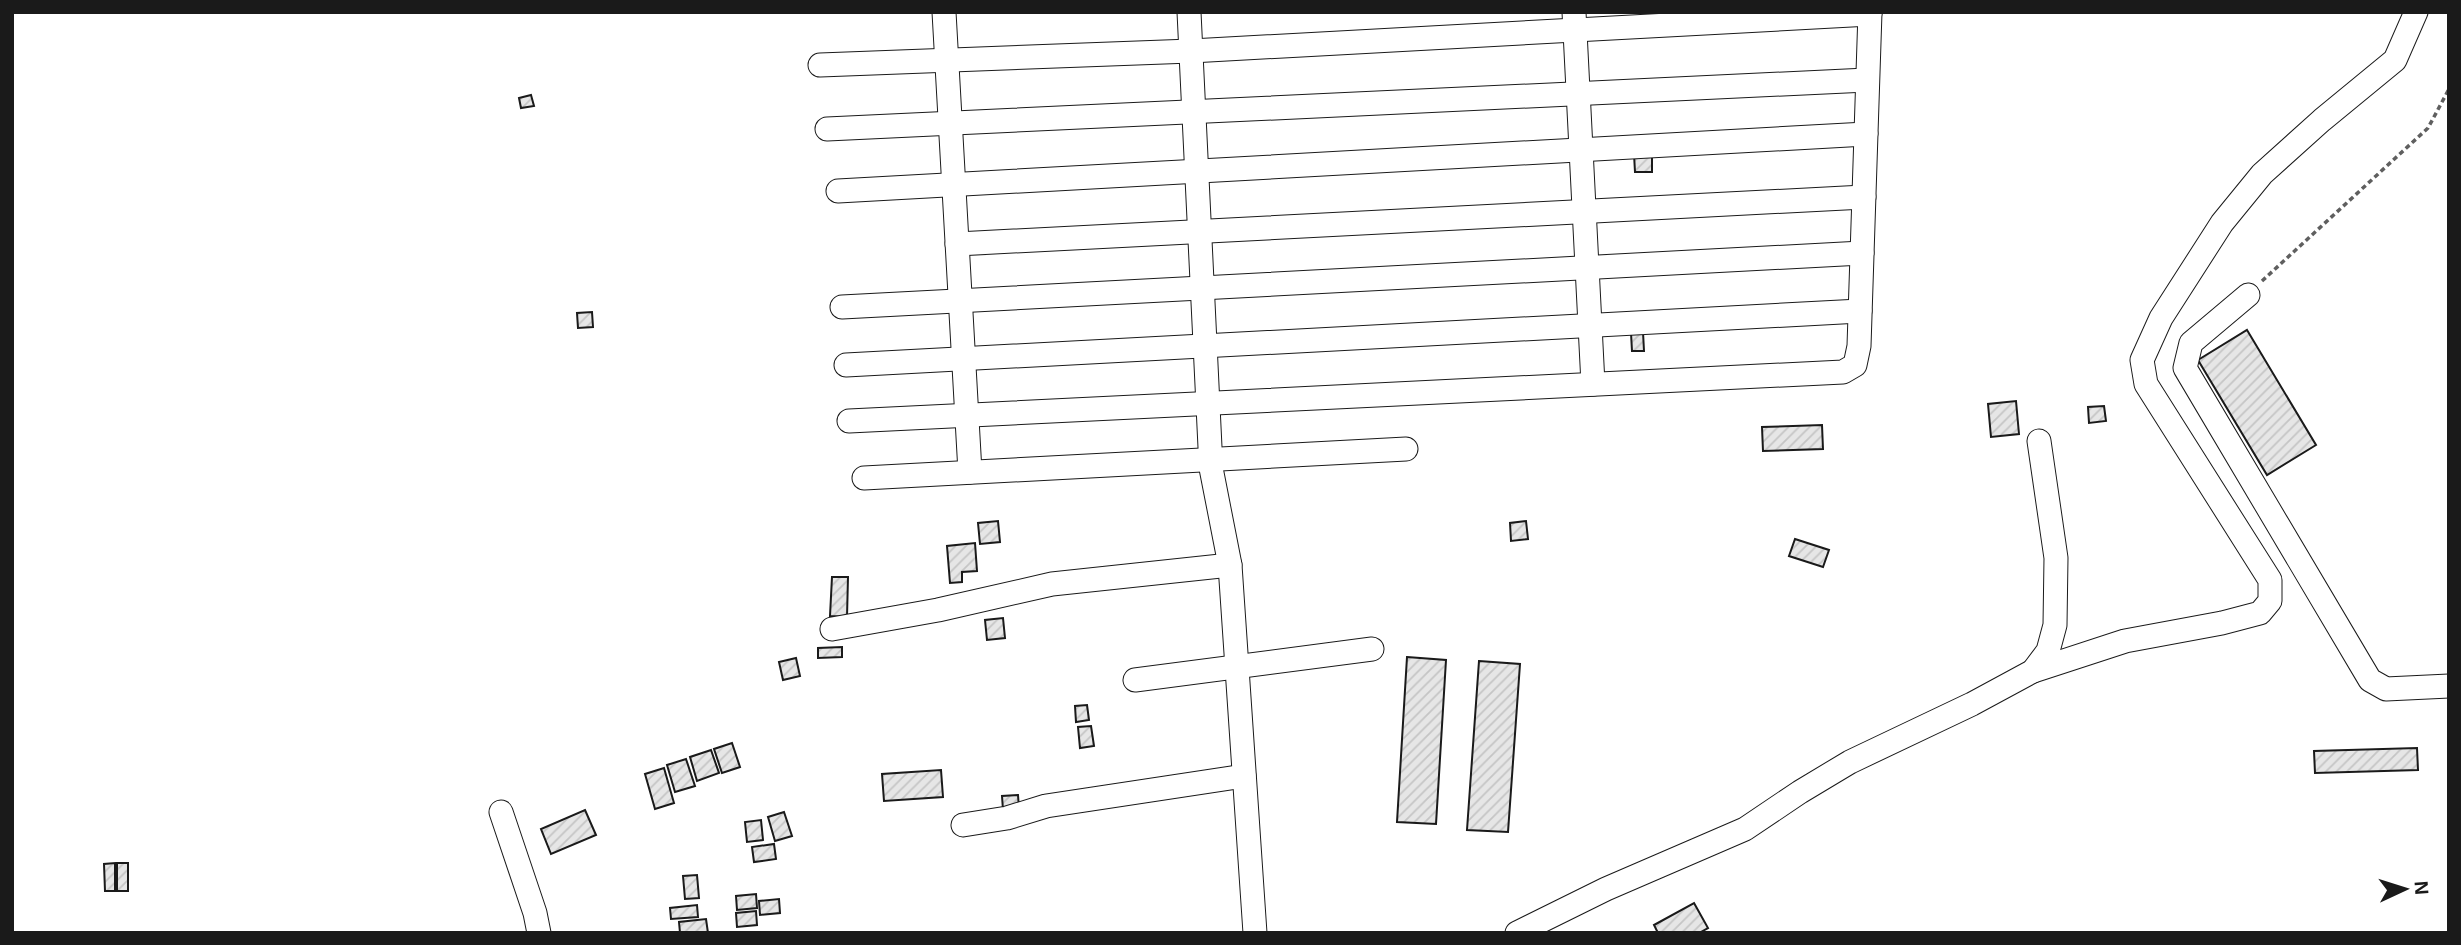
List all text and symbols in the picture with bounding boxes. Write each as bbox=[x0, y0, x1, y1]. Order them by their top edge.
north arrow bbox=[2370, 854, 2440, 924]
text: N bbox=[2411, 880, 2432, 895]

